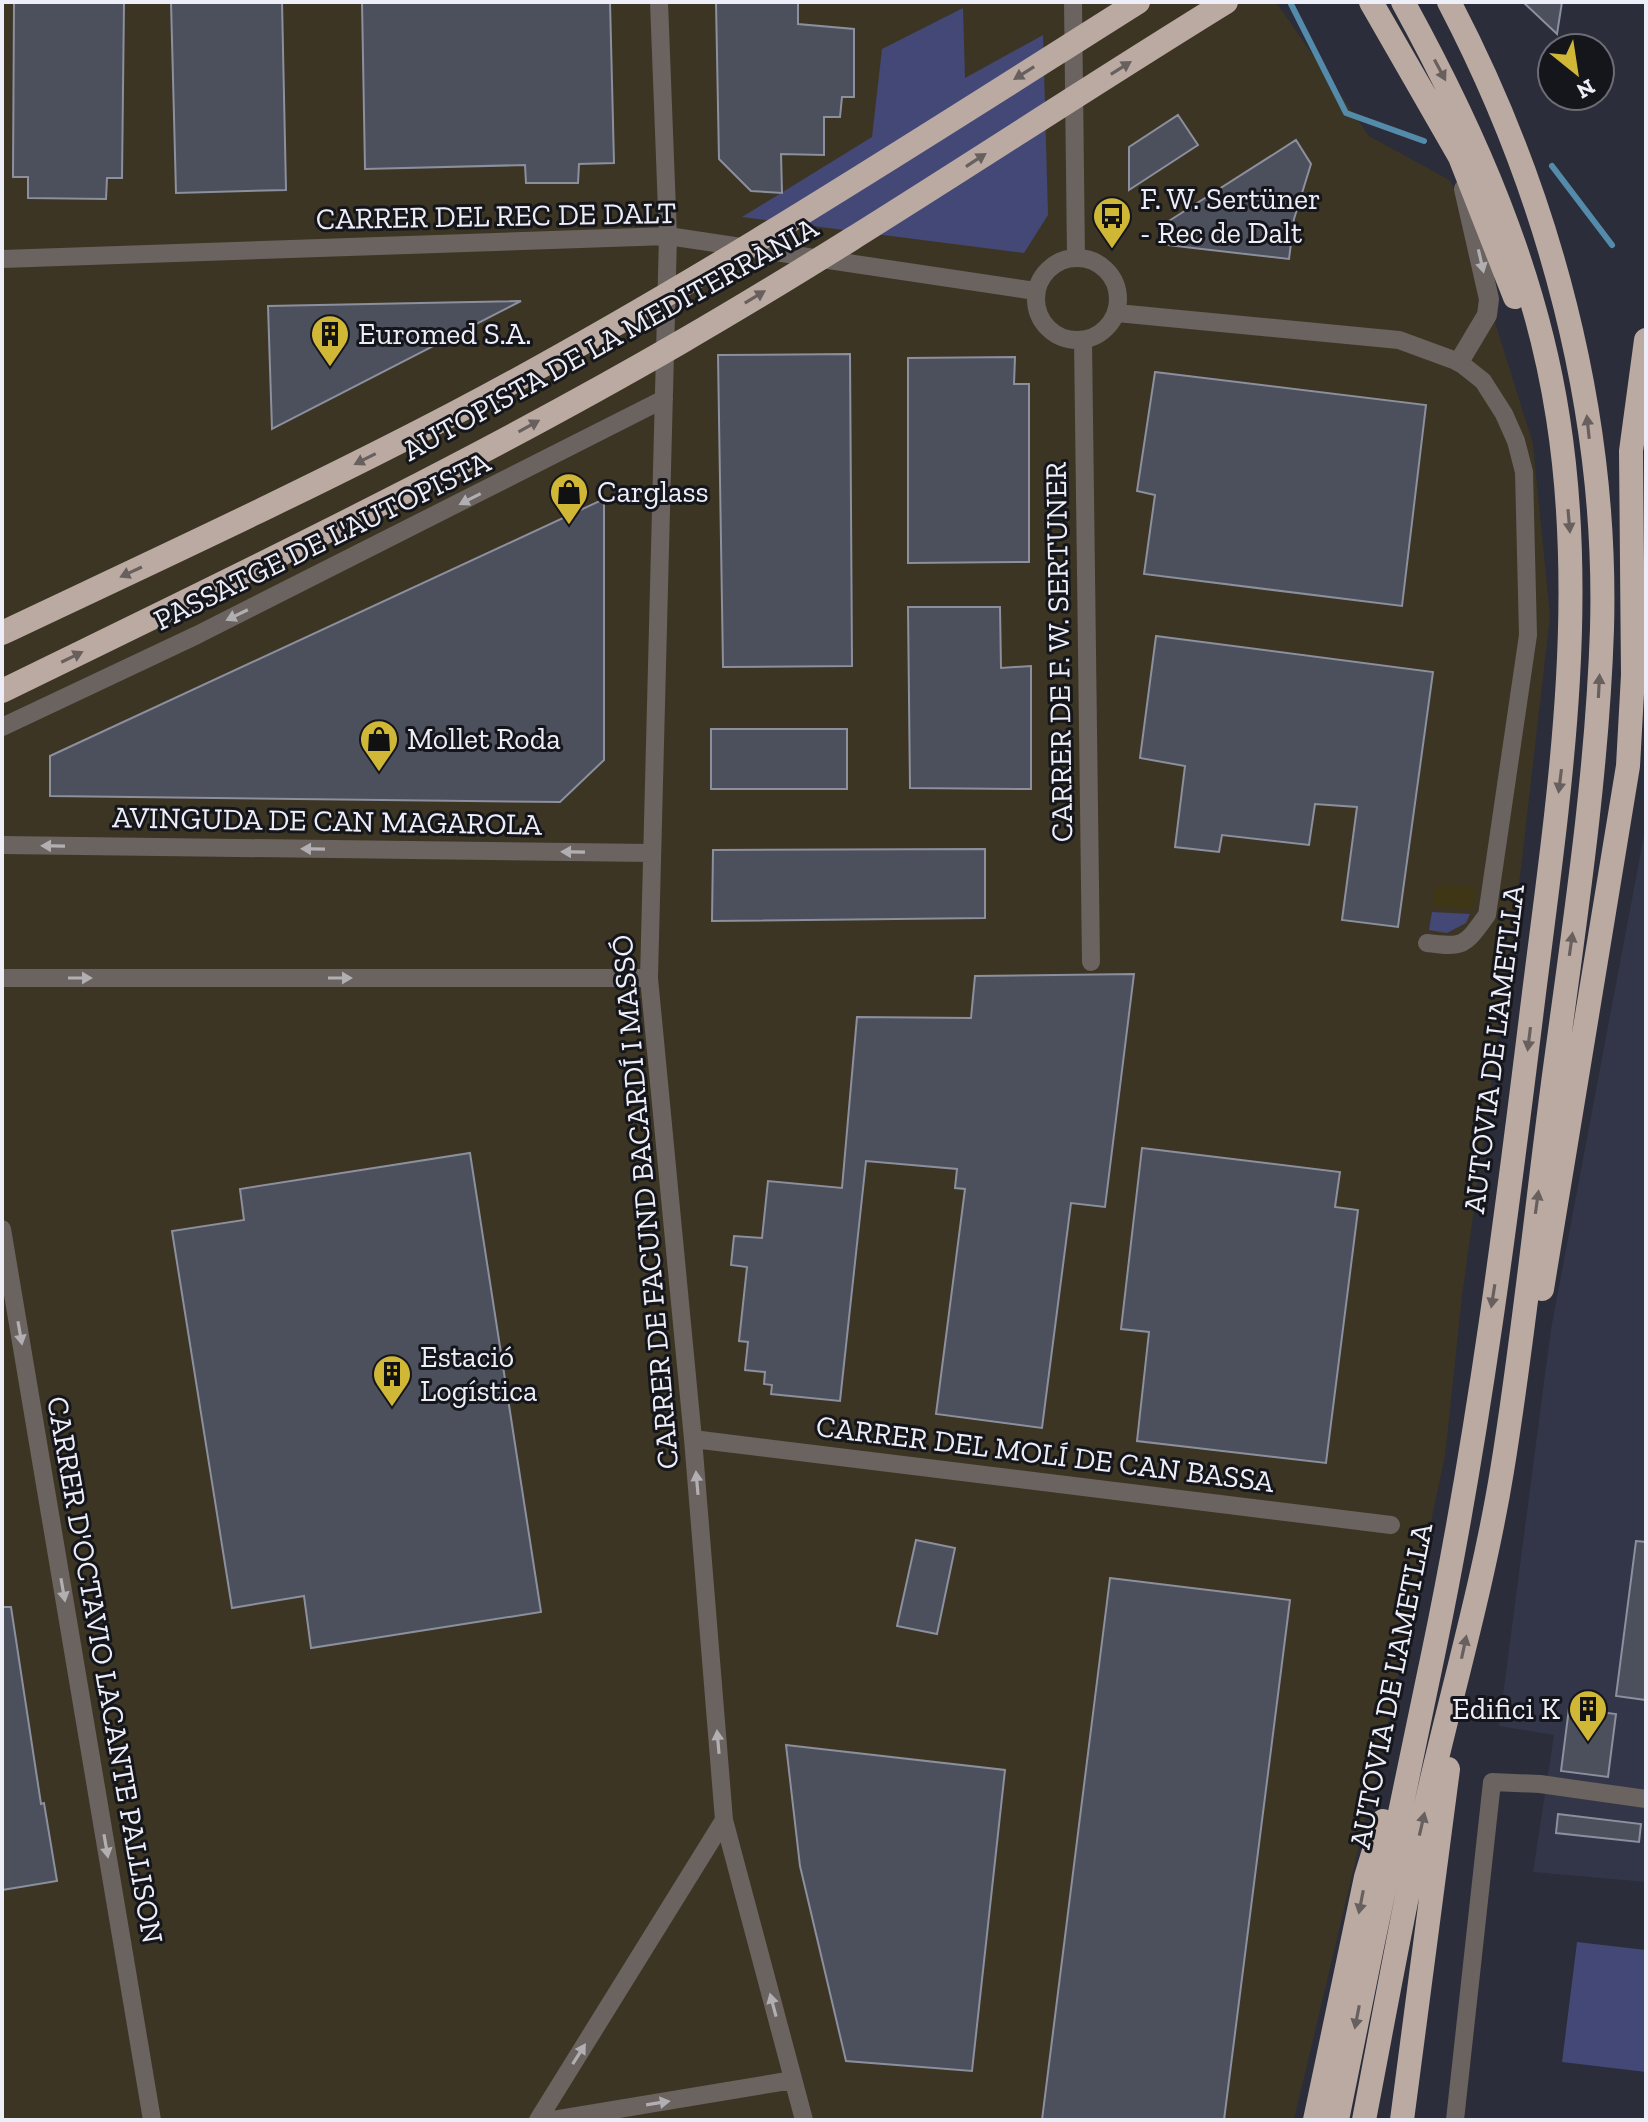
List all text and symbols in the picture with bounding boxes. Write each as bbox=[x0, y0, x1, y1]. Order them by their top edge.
north arrow bbox=[1536, 32, 1616, 112]
one-way arrow bbox=[1433, 59, 1447, 82]
one-way arrow bbox=[1110, 61, 1132, 75]
one-way arrow bbox=[1014, 66, 1035, 81]
text: N bbox=[1572, 73, 1600, 105]
one-way arrow bbox=[965, 153, 986, 168]
place label: F. W. Sertüner - Rec de Dalt bbox=[1140, 181, 1321, 251]
street label: CARRER DEL REC DE DALT bbox=[316, 195, 676, 237]
bus stop icon: F. W. Sertüner - Rec de Dalt bbox=[1091, 195, 1133, 250]
street label: AUTOPISTA DE LA MEDITERRÀNIA bbox=[396, 209, 825, 469]
one-way arrow bbox=[1476, 248, 1488, 273]
one-way arrow bbox=[744, 291, 766, 305]
building icon: Euromed S.A. bbox=[309, 313, 351, 368]
place label: Euromed S.A. bbox=[358, 316, 532, 352]
one-way arrow bbox=[1581, 414, 1594, 439]
one-way arrow bbox=[518, 419, 540, 433]
street label: PASSATGE DE L'AUTOPISTA bbox=[148, 444, 496, 638]
one-way arrow bbox=[354, 452, 377, 466]
street label: CARRER DE F. W. SERTUNER bbox=[1038, 461, 1080, 843]
shop icon: Carglass bbox=[548, 471, 590, 526]
place label: Carglass bbox=[597, 474, 709, 510]
one-way arrow bbox=[458, 492, 481, 505]
one-way arrow bbox=[1562, 509, 1575, 534]
one-way arrow bbox=[119, 565, 143, 579]
one-way arrow bbox=[226, 608, 249, 622]
one-way arrow bbox=[60, 650, 84, 664]
one-way arrow bbox=[1592, 673, 1605, 698]
shop icon: Mollet Roda bbox=[358, 718, 400, 773]
place label: Mollet Roda bbox=[407, 721, 561, 757]
one-way arrow bbox=[1553, 769, 1566, 794]
street label: AVINGUDA DE CAN MAGAROLA bbox=[112, 799, 543, 843]
one-way arrow bbox=[40, 839, 65, 852]
one-way arrow bbox=[300, 843, 325, 855]
one-way arrow bbox=[560, 846, 585, 858]
street label: AUTOVIA DE L'AMETLLA bbox=[1456, 882, 1532, 1215]
one-way arrow bbox=[1565, 932, 1578, 957]
street label: CARRER DE FACUND BACARDÍ I MASSÓ bbox=[604, 933, 686, 1471]
one-way arrow bbox=[68, 972, 93, 984]
one-way arrow bbox=[328, 972, 353, 984]
one-way arrow bbox=[1522, 1027, 1535, 1052]
one-way arrow bbox=[1531, 1189, 1544, 1214]
one-way arrow bbox=[1486, 1284, 1499, 1309]
one-way arrow bbox=[14, 1321, 26, 1346]
place label: Estació Logística bbox=[420, 1339, 538, 1409]
building icon: Estació Logística bbox=[371, 1353, 413, 1408]
street label: CARRER D'OCTAVIO LACANTE PALLISON bbox=[39, 1394, 171, 1946]
street label: CARRER DEL MOLÍ DE CAN BASSA bbox=[814, 1408, 1276, 1500]
one-way arrow bbox=[690, 1470, 703, 1495]
street label: AUTOVIA DE L'AMETLLA bbox=[1342, 1520, 1440, 1852]
one-way arrow bbox=[57, 1577, 69, 1602]
one-way arrow bbox=[1458, 1635, 1471, 1660]
building icon: Edifici K bbox=[1567, 1688, 1609, 1743]
place label: Edifici K bbox=[1452, 1691, 1561, 1727]
one-way arrow bbox=[711, 1729, 724, 1754]
one-way arrow bbox=[1416, 1811, 1429, 1836]
one-way arrow bbox=[100, 1834, 112, 1859]
one-way arrow bbox=[1354, 1890, 1367, 1915]
one-way arrow bbox=[767, 1992, 779, 2017]
one-way arrow bbox=[1351, 2004, 1363, 2029]
one-way arrow bbox=[572, 2043, 586, 2065]
one-way arrow bbox=[646, 2096, 671, 2108]

